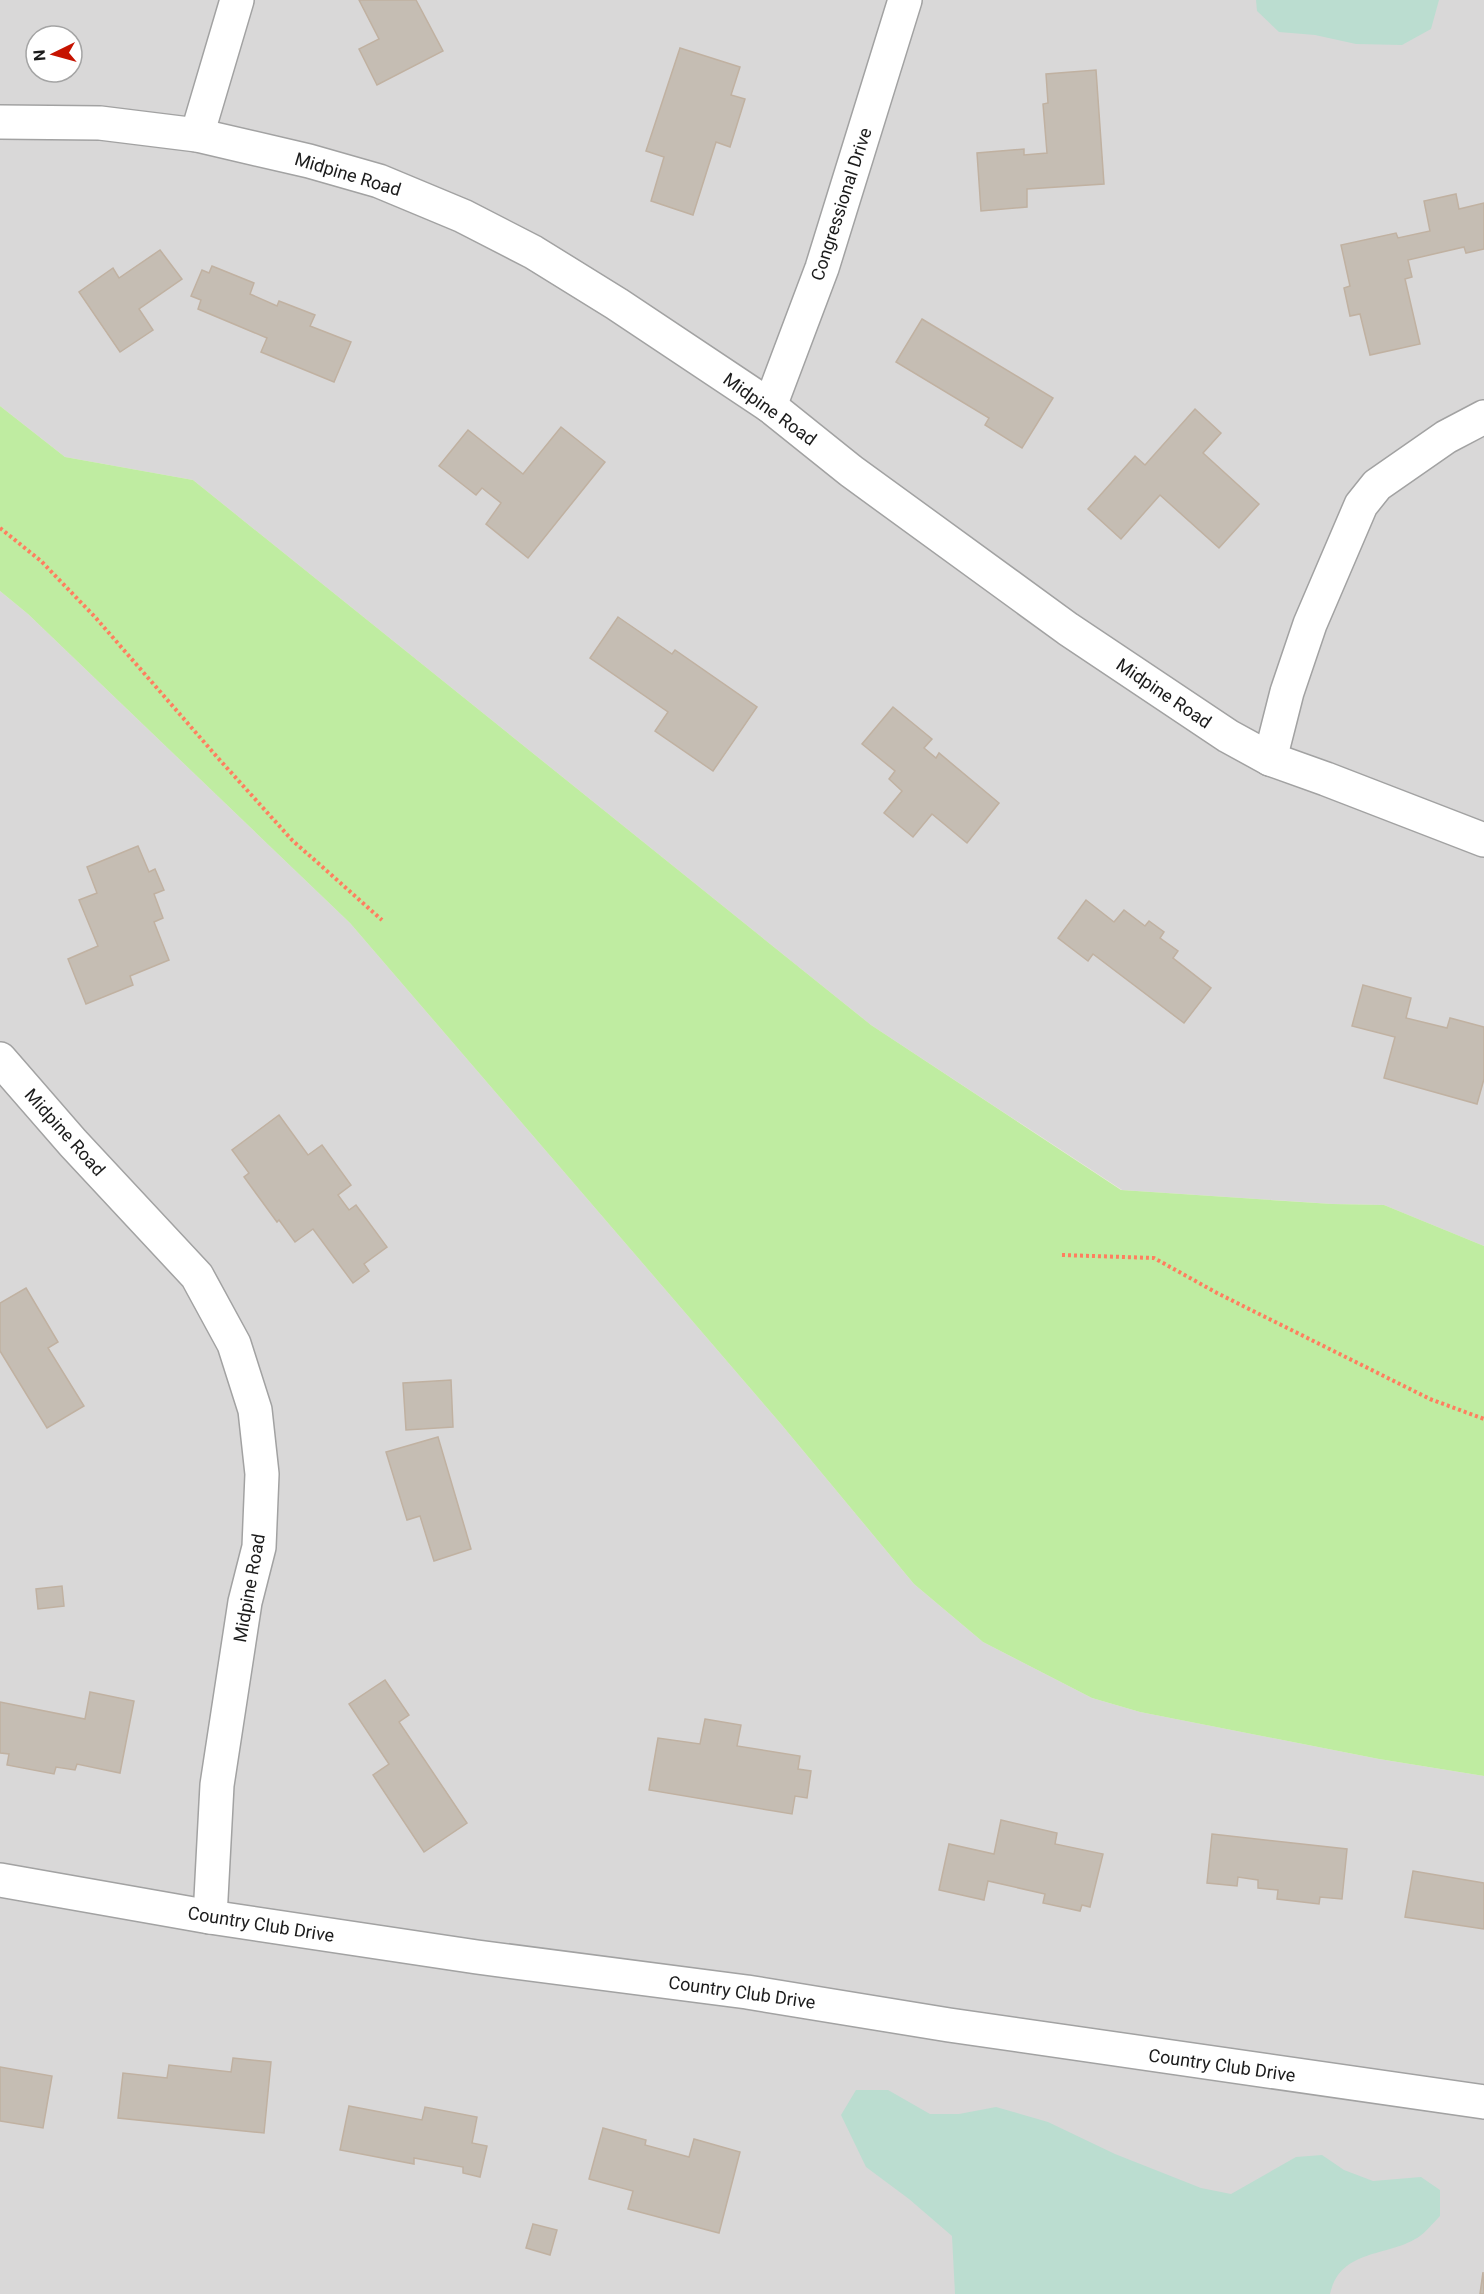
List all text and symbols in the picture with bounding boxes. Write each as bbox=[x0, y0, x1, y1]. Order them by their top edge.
north arrow bbox=[24, 24, 84, 84]
text: N bbox=[30, 49, 50, 62]
street label: Congressional Drive bbox=[806, 125, 876, 283]
street label: Midpine Road bbox=[292, 148, 404, 200]
street label: Midpine Road bbox=[719, 368, 821, 450]
street label: Midpine Road bbox=[1113, 654, 1215, 732]
street label: Midpine Road bbox=[20, 1084, 110, 1180]
street label: Midpine Road bbox=[229, 1532, 269, 1644]
street label: Country Club Drive bbox=[186, 1902, 336, 1946]
street label: Country Club Drive bbox=[667, 1971, 817, 2013]
street label: Country Club Drive bbox=[1147, 2044, 1297, 2086]

